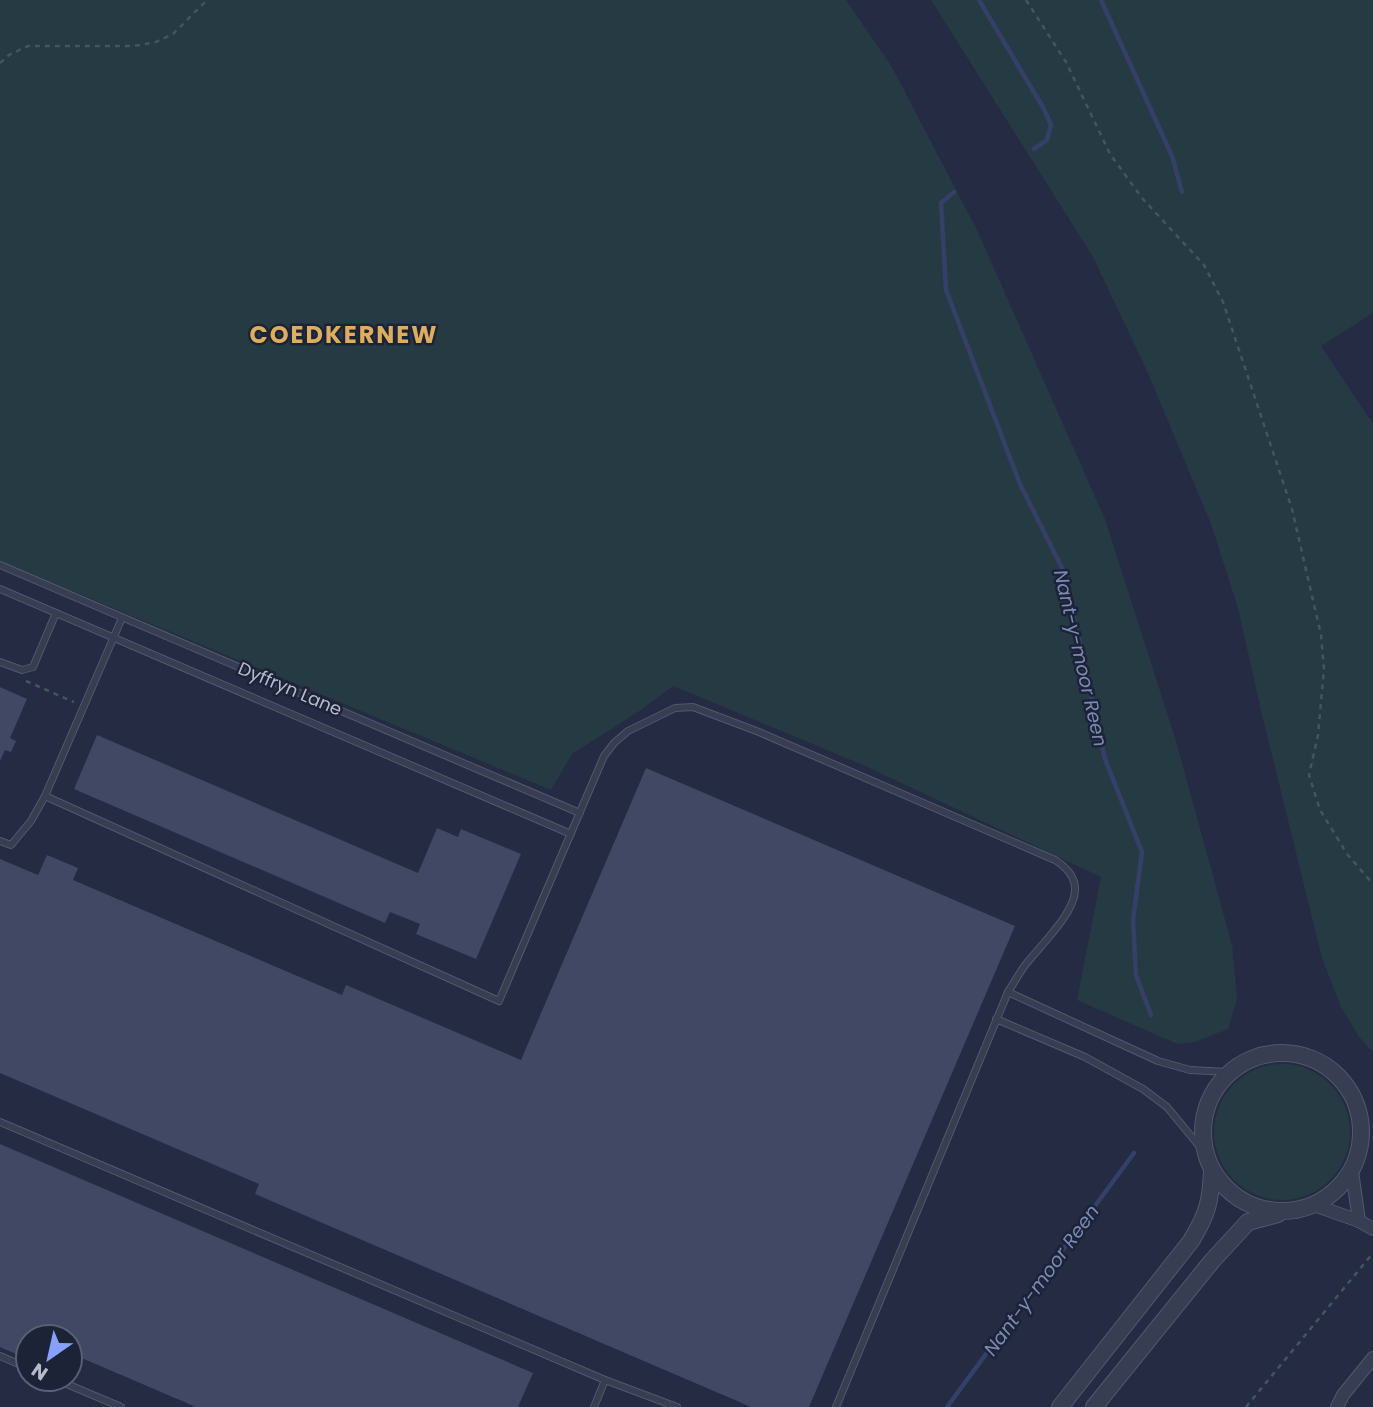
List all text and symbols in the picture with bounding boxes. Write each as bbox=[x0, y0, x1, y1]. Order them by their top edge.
district label: COEDKERNEW bbox=[249, 318, 439, 351]
water label: Nant-y-moor Reen bbox=[1047, 567, 1114, 749]
street label: Dyffryn Lane bbox=[234, 655, 346, 722]
water label: Nant-y-moor Reen bbox=[977, 1199, 1105, 1361]
north arrow bbox=[14, 1323, 84, 1393]
text: N bbox=[26, 1356, 53, 1387]

